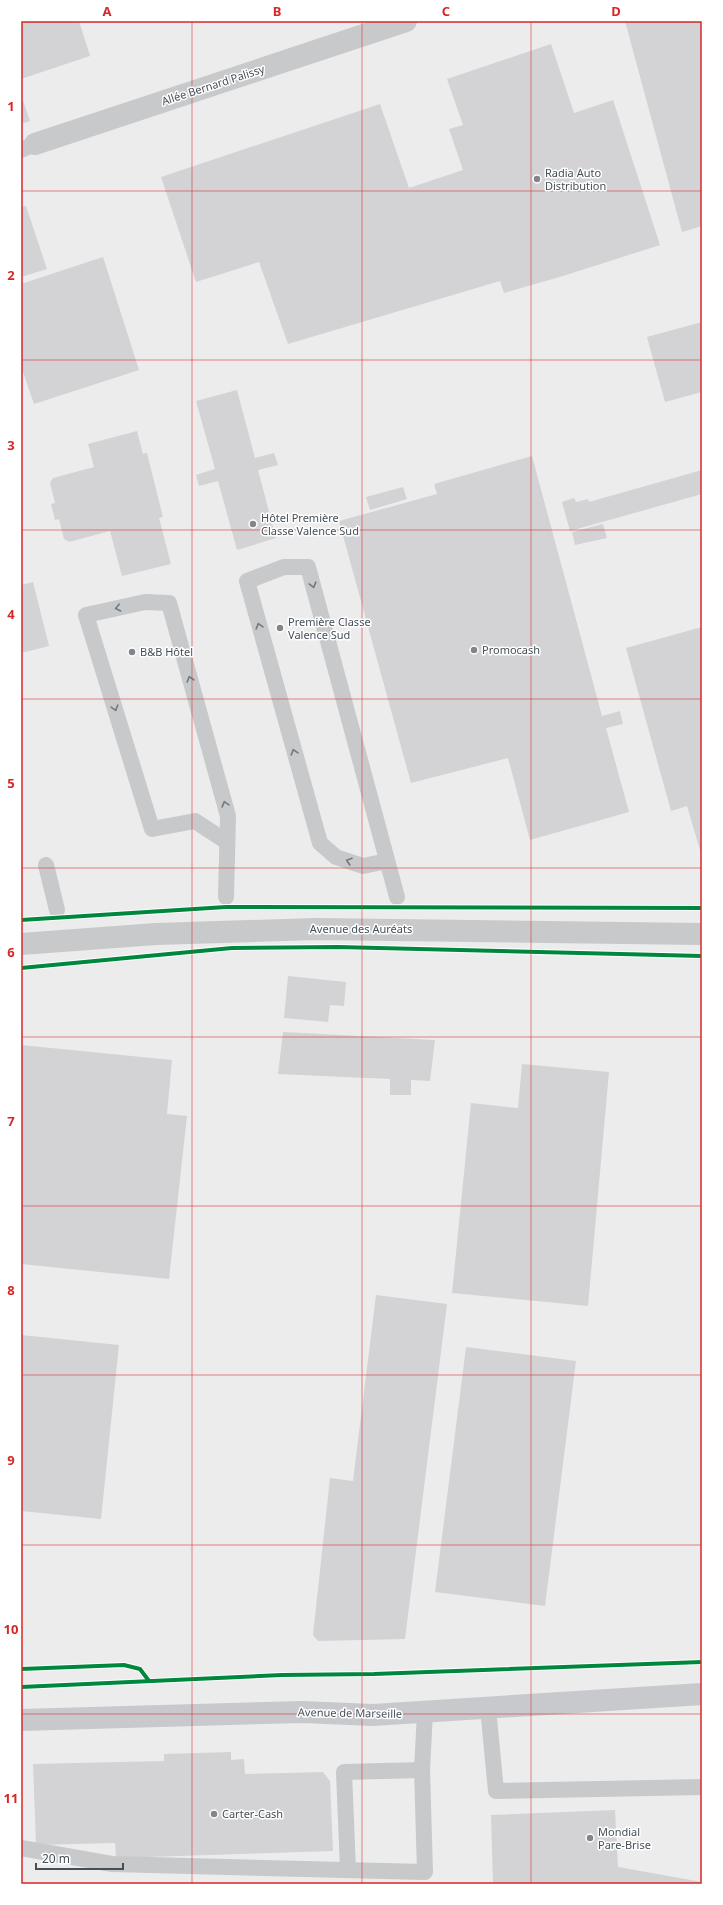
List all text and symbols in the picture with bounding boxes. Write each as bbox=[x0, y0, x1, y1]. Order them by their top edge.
text: A bbox=[103, 2, 112, 20]
text: B bbox=[273, 2, 281, 20]
text: C bbox=[442, 2, 450, 20]
text: D bbox=[611, 2, 621, 20]
street label: Allée Bernard Palissy bbox=[159, 61, 267, 108]
text: 1 bbox=[7, 97, 15, 115]
place label: Radia Auto Distribution bbox=[545, 165, 606, 193]
marker: Radia Auto Distribution bbox=[532, 174, 542, 184]
text: 2 bbox=[7, 266, 15, 284]
text: 3 bbox=[7, 436, 15, 454]
place label: Hôtel Première Classe Valence Sud bbox=[261, 510, 359, 538]
marker: Hôtel Première Classe Valence Sud bbox=[248, 519, 258, 529]
one-way arrow bbox=[309, 582, 317, 589]
one-way arrow bbox=[115, 603, 122, 612]
text: 4 bbox=[7, 605, 15, 623]
place label: Première Classe Valence Sud bbox=[288, 614, 371, 642]
one-way arrow bbox=[256, 623, 264, 630]
marker: Première Classe Valence Sud bbox=[275, 623, 285, 633]
place label: Promocash bbox=[482, 642, 540, 657]
place label: B&B Hôtel bbox=[140, 644, 193, 659]
marker: Promocash bbox=[469, 645, 479, 655]
marker: B&B Hôtel bbox=[127, 647, 137, 657]
one-way arrow bbox=[186, 676, 195, 683]
one-way arrow bbox=[110, 704, 118, 711]
one-way arrow bbox=[290, 748, 299, 755]
text: 5 bbox=[7, 774, 15, 792]
one-way arrow bbox=[221, 801, 230, 808]
one-way arrow bbox=[346, 858, 353, 866]
street label: Avenue des Auréats bbox=[310, 921, 412, 936]
text: 6 bbox=[7, 943, 15, 961]
text: 7 bbox=[7, 1112, 15, 1130]
text: 8 bbox=[7, 1281, 15, 1299]
text: 9 bbox=[7, 1451, 15, 1469]
text: 10 bbox=[4, 1620, 18, 1638]
street label: Avenue de Marseille bbox=[298, 1704, 402, 1721]
text: 11 bbox=[4, 1789, 18, 1807]
place label: Carter-Cash bbox=[222, 1806, 283, 1821]
marker: Carter-Cash bbox=[209, 1809, 219, 1819]
place label: Mondial Pare-Brise bbox=[598, 1824, 651, 1852]
marker: Mondial Pare-Brise bbox=[585, 1833, 595, 1843]
scale bar bbox=[36, 1845, 123, 1871]
text: 20 m bbox=[42, 1850, 70, 1867]

